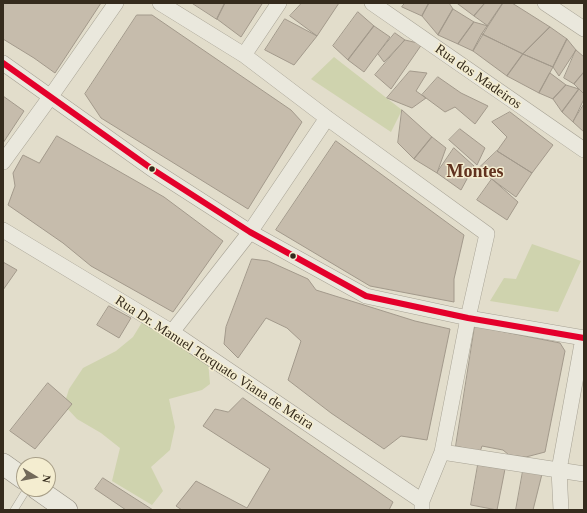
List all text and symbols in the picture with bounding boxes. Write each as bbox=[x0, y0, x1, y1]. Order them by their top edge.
street label: Rua dos Madeiros bbox=[431, 41, 525, 113]
district label: Montes bbox=[447, 161, 503, 183]
unlabelled marker bbox=[147, 164, 157, 174]
unlabelled marker bbox=[288, 251, 298, 261]
street label: Rua Dr. Manuel Torquato Viana de Meira bbox=[112, 292, 316, 434]
north arrow bbox=[16, 457, 56, 497]
text: N bbox=[40, 474, 53, 484]

